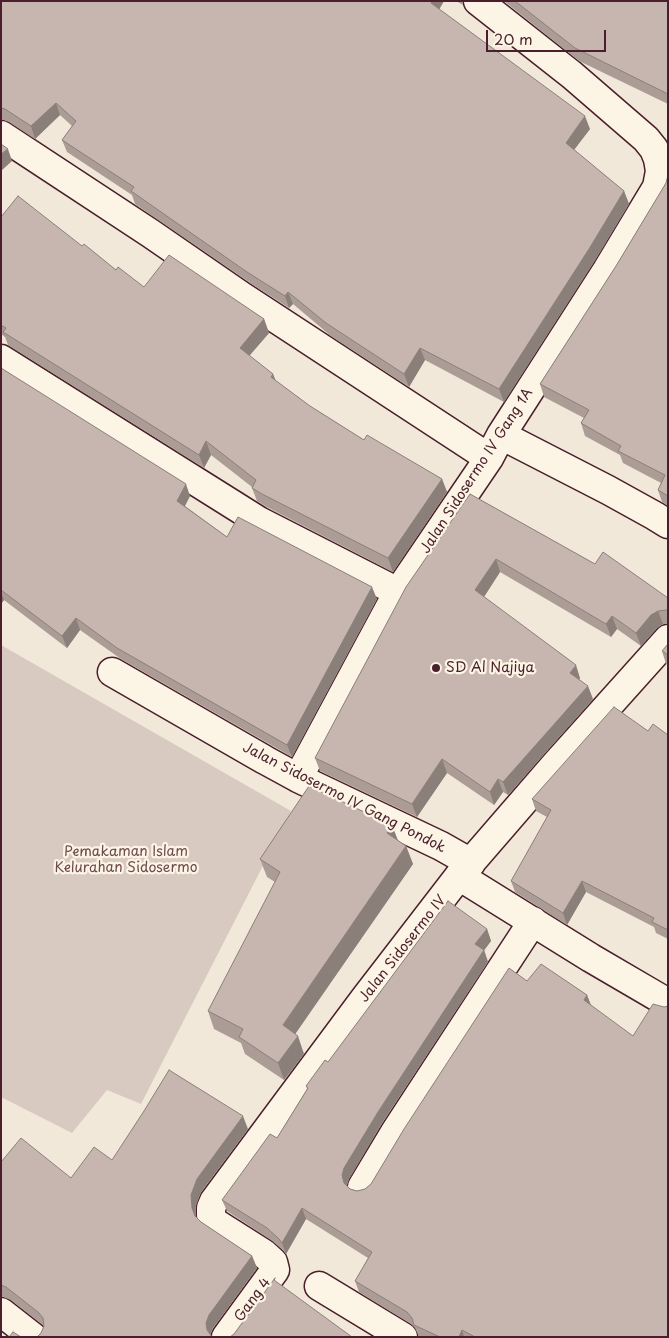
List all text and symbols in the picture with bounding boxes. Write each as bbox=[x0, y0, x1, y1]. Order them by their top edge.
scale bar bbox=[489, 20, 609, 52]
text: 20 m bbox=[494, 27, 533, 50]
street label: Jalan Sidosermo IV Gang 1A bbox=[417, 385, 537, 557]
place label: SD Al Najiya bbox=[446, 660, 534, 676]
marker: SD Al Najiya bbox=[430, 662, 442, 674]
street label: Jalan Sidosermo IV Gang Pondok bbox=[240, 739, 448, 857]
park label: Pemakaman Islam Kelurahan Sidosermo bbox=[55, 844, 197, 876]
street label: Jalan Sidosermo IV bbox=[356, 892, 450, 1006]
street label: Gang 4 bbox=[231, 1275, 275, 1325]

